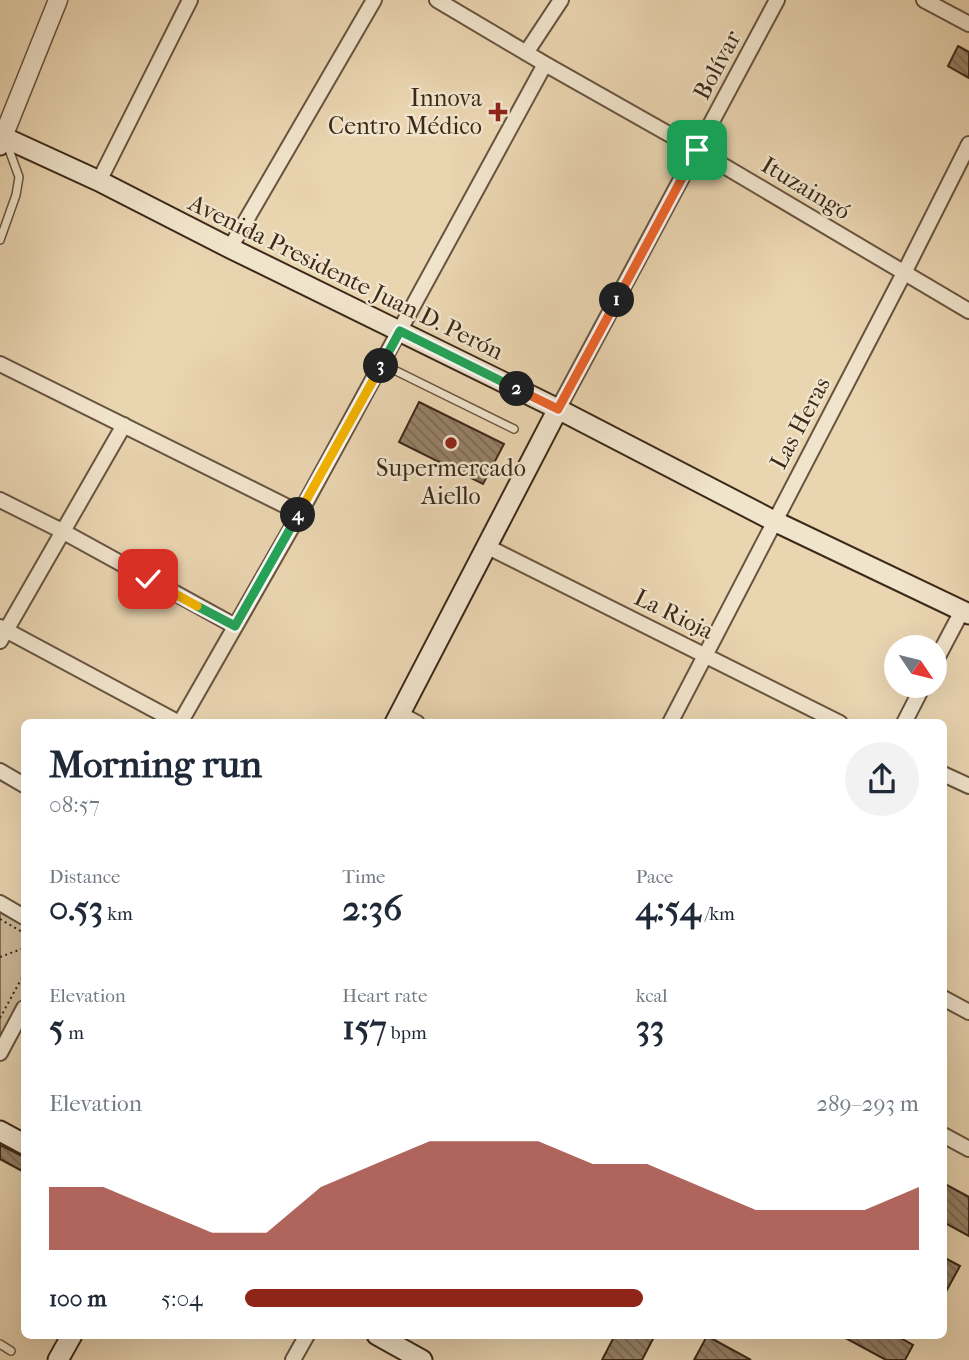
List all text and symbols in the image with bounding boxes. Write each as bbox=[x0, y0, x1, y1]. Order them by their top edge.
street label: Bolívar bbox=[687, 25, 747, 104]
place label: Innova Centro Médico bbox=[328, 84, 483, 140]
marker: Innova Centro Médico bbox=[488, 102, 508, 122]
pin bbox=[667, 120, 727, 180]
icon: arrive bbox=[678, 131, 716, 169]
street label: Ituzaingó bbox=[756, 151, 856, 225]
street label: Avenida Presidente Juan D. Perón bbox=[183, 188, 508, 366]
pin: 1 bbox=[600, 282, 634, 318]
text: 1 bbox=[613, 288, 620, 310]
pin: 3 bbox=[364, 348, 398, 384]
text: 3 bbox=[377, 354, 384, 376]
pin: 2 bbox=[500, 372, 534, 406]
street label: Las Heras bbox=[764, 372, 836, 474]
text: 2 bbox=[512, 377, 521, 399]
marker: Supermercado Aiello bbox=[443, 435, 459, 451]
place label: Supermercado Aiello bbox=[376, 454, 526, 510]
pin: 4 bbox=[280, 498, 316, 532]
text: 4 bbox=[292, 503, 303, 525]
pin bbox=[118, 549, 178, 609]
icon: check bbox=[129, 560, 167, 598]
street label: La Rioja bbox=[630, 583, 719, 645]
north arrow bbox=[884, 635, 947, 698]
map controls bbox=[884, 635, 947, 698]
text: Morning run bbox=[49, 742, 262, 787]
button: share bbox=[845, 742, 919, 816]
text: 08:57 bbox=[49, 791, 100, 818]
text: Distance bbox=[49, 866, 120, 888]
text: Time bbox=[342, 866, 386, 888]
text: Pace bbox=[636, 866, 674, 888]
text: 0.53 bbox=[49, 888, 103, 929]
text: 2:36 bbox=[342, 888, 402, 929]
text: 4:54 bbox=[636, 888, 701, 929]
text: km bbox=[103, 903, 133, 925]
text: /km bbox=[701, 903, 735, 925]
text: Elevation bbox=[49, 985, 126, 1007]
text: Heart rate bbox=[342, 985, 427, 1007]
text: kcal bbox=[636, 985, 668, 1007]
text: 5 bbox=[49, 1007, 64, 1048]
text: 157 bbox=[342, 1007, 387, 1048]
text: 33 bbox=[636, 1007, 664, 1048]
text: m bbox=[64, 1022, 84, 1044]
text: bpm bbox=[387, 1022, 427, 1044]
text: Elevation bbox=[49, 1090, 142, 1117]
text: 289–293 m bbox=[816, 1090, 919, 1117]
text: 100 m bbox=[49, 1285, 107, 1312]
text: 5:04 bbox=[161, 1285, 203, 1312]

